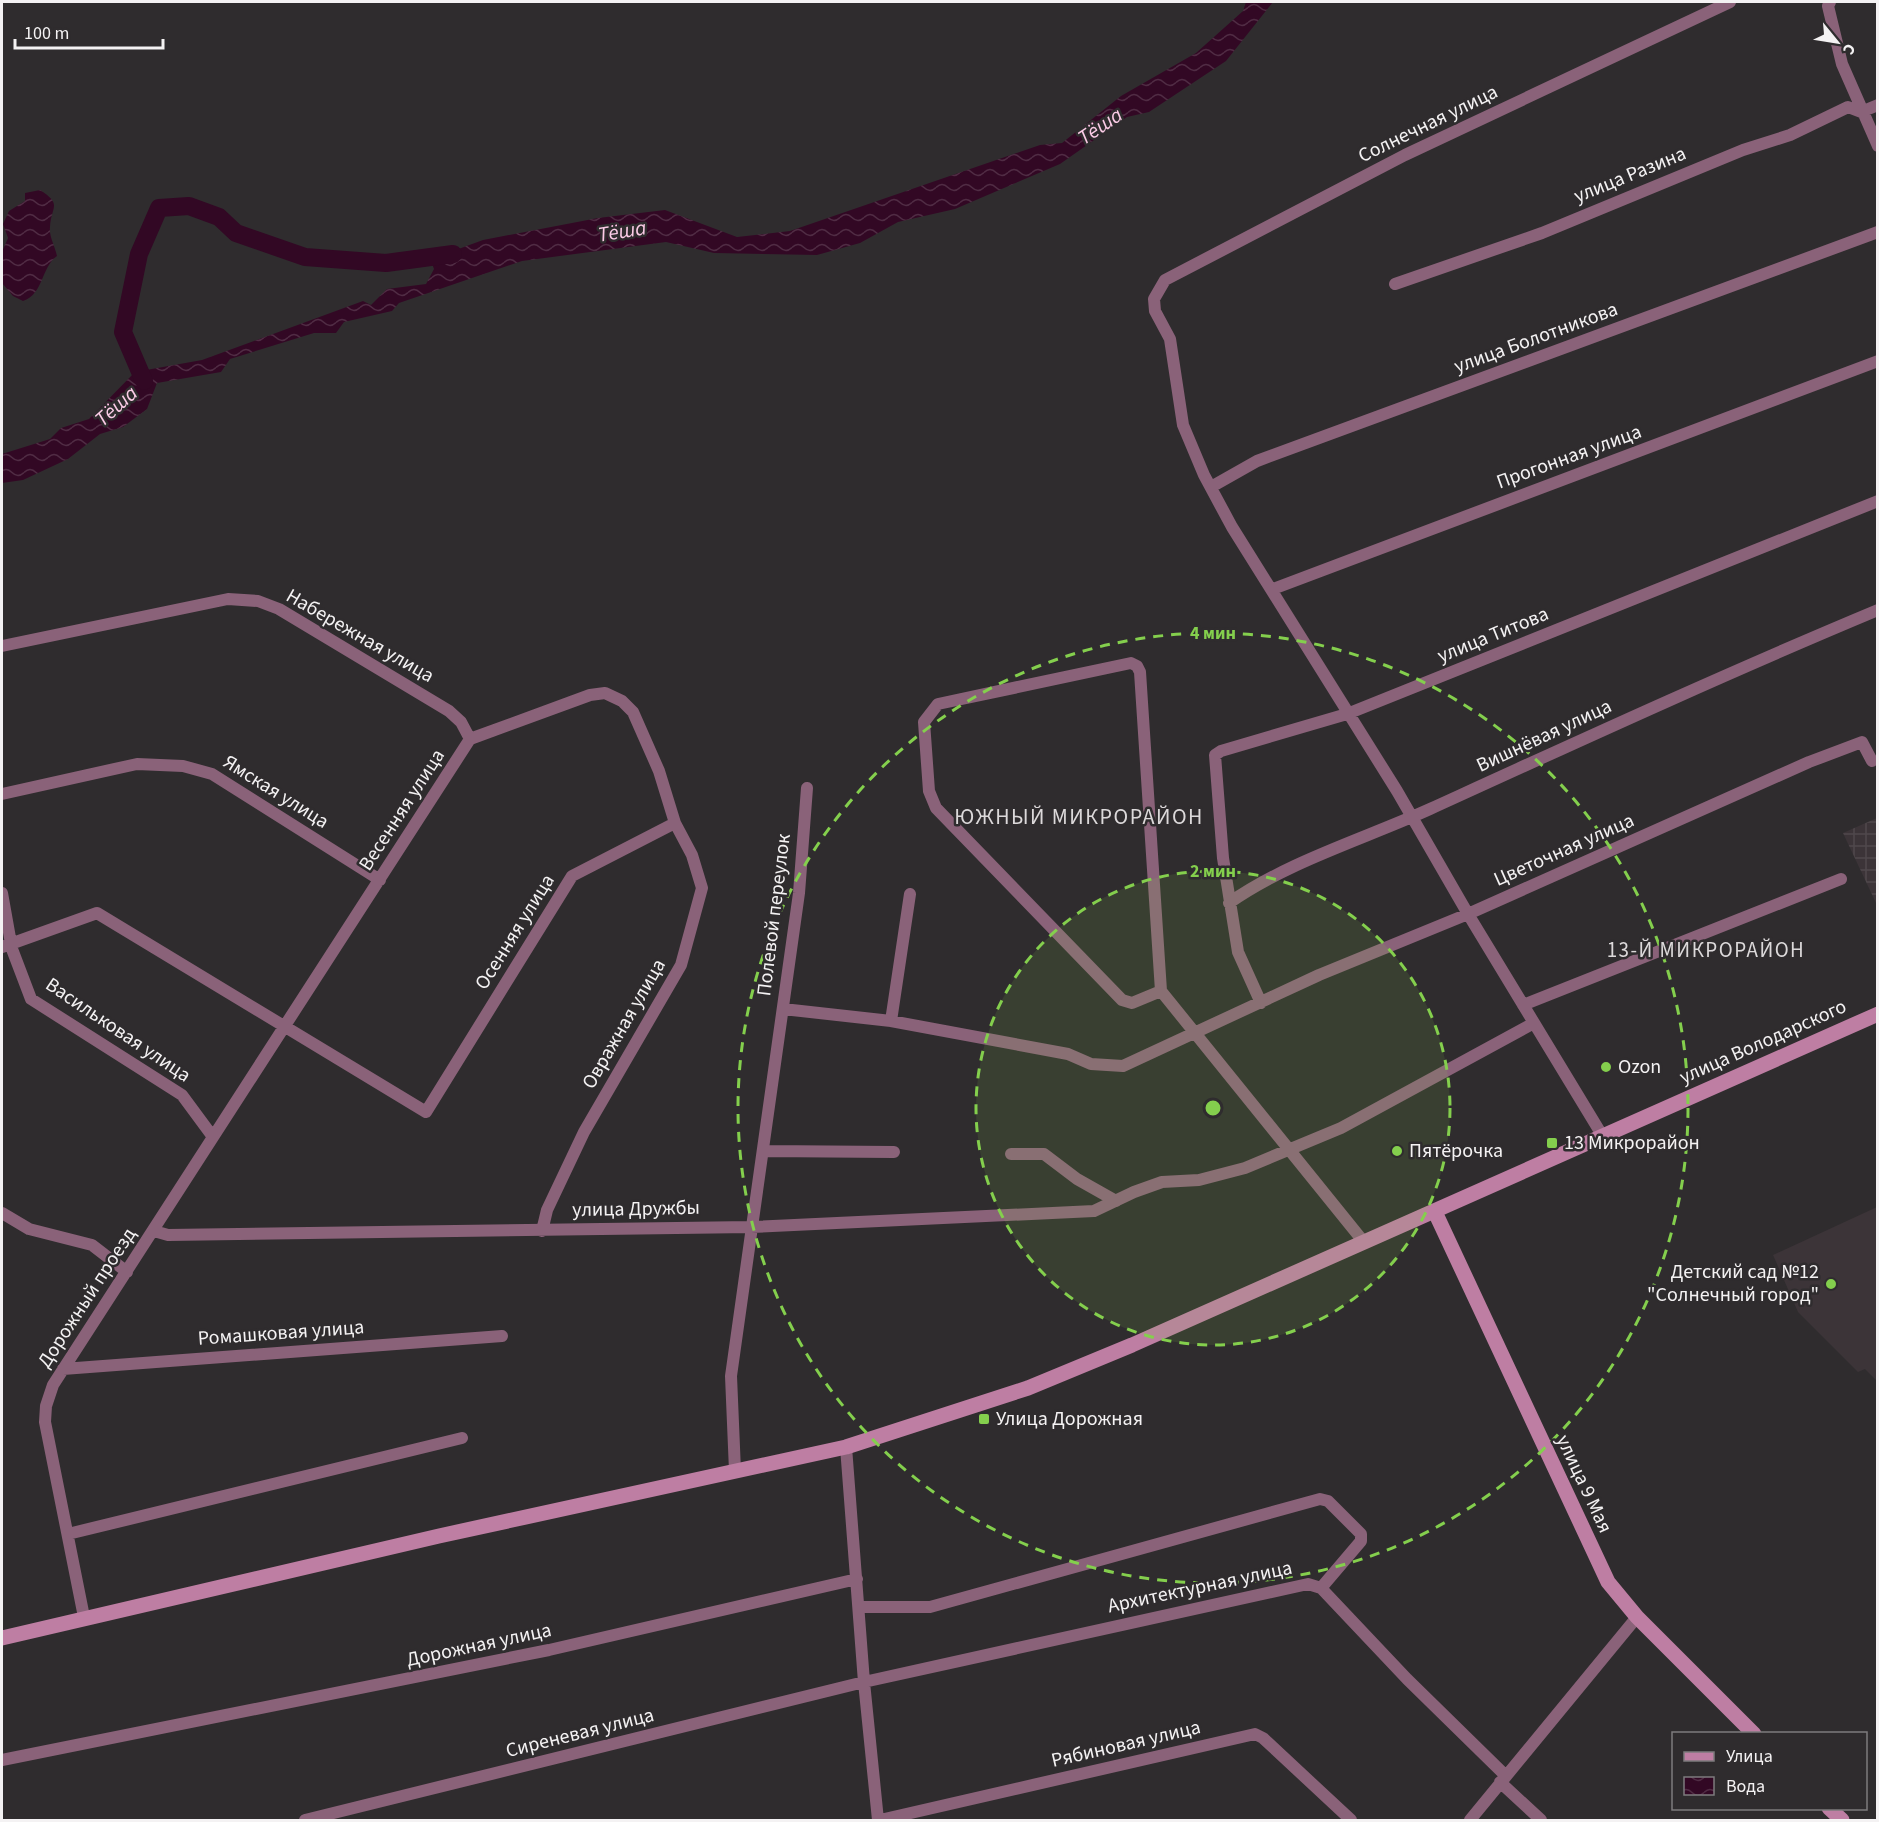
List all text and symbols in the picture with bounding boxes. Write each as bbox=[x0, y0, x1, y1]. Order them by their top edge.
scale bar bbox=[15, 12, 164, 50]
north arrow bbox=[1807, 12, 1867, 72]
text: 100 m bbox=[24, 21, 69, 46]
text: С bbox=[1837, 39, 1861, 59]
street label: Солнечная улица bbox=[1353, 78, 1503, 170]
water label: Тёша bbox=[1071, 100, 1129, 152]
street label: улица Разина bbox=[1570, 140, 1690, 210]
water label: Тёша bbox=[596, 212, 648, 250]
street label: улица Болотникова bbox=[1450, 295, 1622, 381]
water label: Тёша bbox=[88, 379, 144, 433]
street label: Прогонная улица bbox=[1493, 418, 1645, 496]
street label: Набережная улица bbox=[281, 582, 439, 690]
street label: улица Титова bbox=[1433, 600, 1553, 670]
text: 4 мин bbox=[1190, 621, 1236, 646]
street label: Вишнёвая улица bbox=[1472, 692, 1616, 780]
street label: Весенняя улица bbox=[352, 744, 452, 876]
street label: Ямская улица bbox=[218, 748, 334, 836]
district label: ЮЖНЫЙ МИКРОРАЙОН bbox=[954, 801, 1204, 833]
street label: Цветочная улица bbox=[1489, 807, 1639, 893]
street label: Полевой переулок bbox=[750, 832, 798, 998]
text: 2 мин bbox=[1190, 859, 1236, 884]
street label: Осенняя улица bbox=[468, 869, 562, 995]
district label: 13-Й МИКРОРАЙОН bbox=[1607, 935, 1805, 965]
street label: Овражная улица bbox=[575, 954, 673, 1094]
street label: Васильковая улица bbox=[40, 971, 196, 1089]
street label: улица Володарского bbox=[1675, 993, 1851, 1091]
place label: Ozon bbox=[1618, 1053, 1661, 1081]
marker: Ozon bbox=[1599, 1060, 1613, 1074]
centre of rings bbox=[1203, 1098, 1223, 1118]
place label: 13 Микрорайон bbox=[1564, 1129, 1700, 1157]
marker: 13 Микрорайон bbox=[1545, 1136, 1559, 1150]
place label: Пятёрочка bbox=[1409, 1137, 1503, 1165]
marker: Пятёрочка bbox=[1390, 1144, 1404, 1158]
street label: улица Дружбы bbox=[572, 1194, 700, 1224]
street label: Дорожный проезд bbox=[31, 1222, 143, 1374]
place label: Детский сад №12 "Солнечный город" bbox=[1647, 1258, 1819, 1309]
marker: Детский сад №12 "Солнечный город" bbox=[1824, 1277, 1838, 1291]
street label: Ромашковая улица bbox=[197, 1313, 365, 1353]
place label: Улица Дорожная bbox=[996, 1405, 1143, 1433]
marker: Улица Дорожная bbox=[977, 1412, 991, 1426]
street label: улица 9 Мая bbox=[1549, 1430, 1619, 1538]
street label: Архитектурная улица bbox=[1105, 1554, 1295, 1620]
street label: Дорожная улица bbox=[404, 1616, 554, 1674]
street label: Сиреневая улица bbox=[503, 1701, 657, 1765]
street label: Рябиновая улица bbox=[1049, 1713, 1203, 1775]
legend bbox=[1672, 1732, 1867, 1810]
text: Улица bbox=[1726, 1744, 1773, 1769]
text: Вода bbox=[1726, 1774, 1765, 1799]

